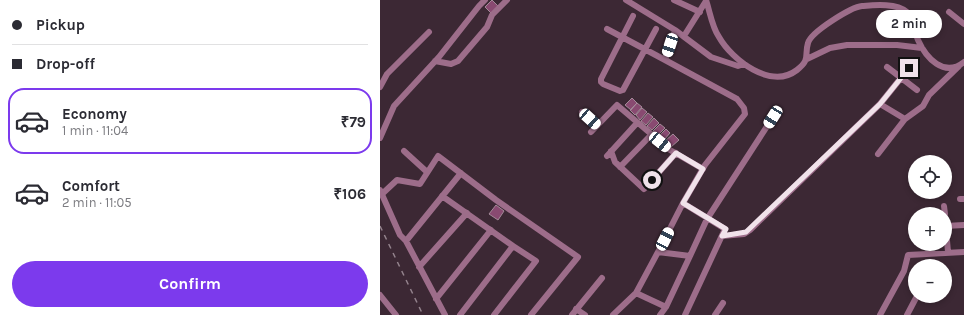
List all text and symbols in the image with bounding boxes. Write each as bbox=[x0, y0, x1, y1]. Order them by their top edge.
callout: 2 min bbox=[876, 10, 942, 38]
text: Pickup bbox=[36, 16, 85, 34]
text: 2 min bbox=[891, 16, 927, 31]
car bbox=[661, 32, 679, 58]
text: Drop-off bbox=[36, 55, 95, 73]
route end bbox=[900, 59, 918, 77]
icon: car bbox=[14, 103, 50, 139]
car bbox=[762, 104, 784, 130]
text: Economy bbox=[62, 105, 127, 123]
car bbox=[577, 107, 603, 131]
text: ₹79 bbox=[341, 113, 366, 131]
text: 1 min · 11:04 bbox=[62, 123, 128, 138]
car bbox=[647, 130, 673, 154]
map controls bbox=[908, 155, 952, 303]
button: locate bbox=[908, 155, 952, 199]
route start bbox=[643, 171, 661, 189]
icon: car bbox=[14, 175, 50, 211]
text: Comfort bbox=[62, 177, 120, 195]
text: ₹106 bbox=[333, 185, 366, 203]
text: 2 min · 11:05 bbox=[62, 195, 132, 210]
button: + bbox=[908, 207, 952, 251]
car bbox=[654, 226, 676, 252]
button: − bbox=[908, 259, 952, 303]
button: Confirm bbox=[12, 261, 368, 307]

